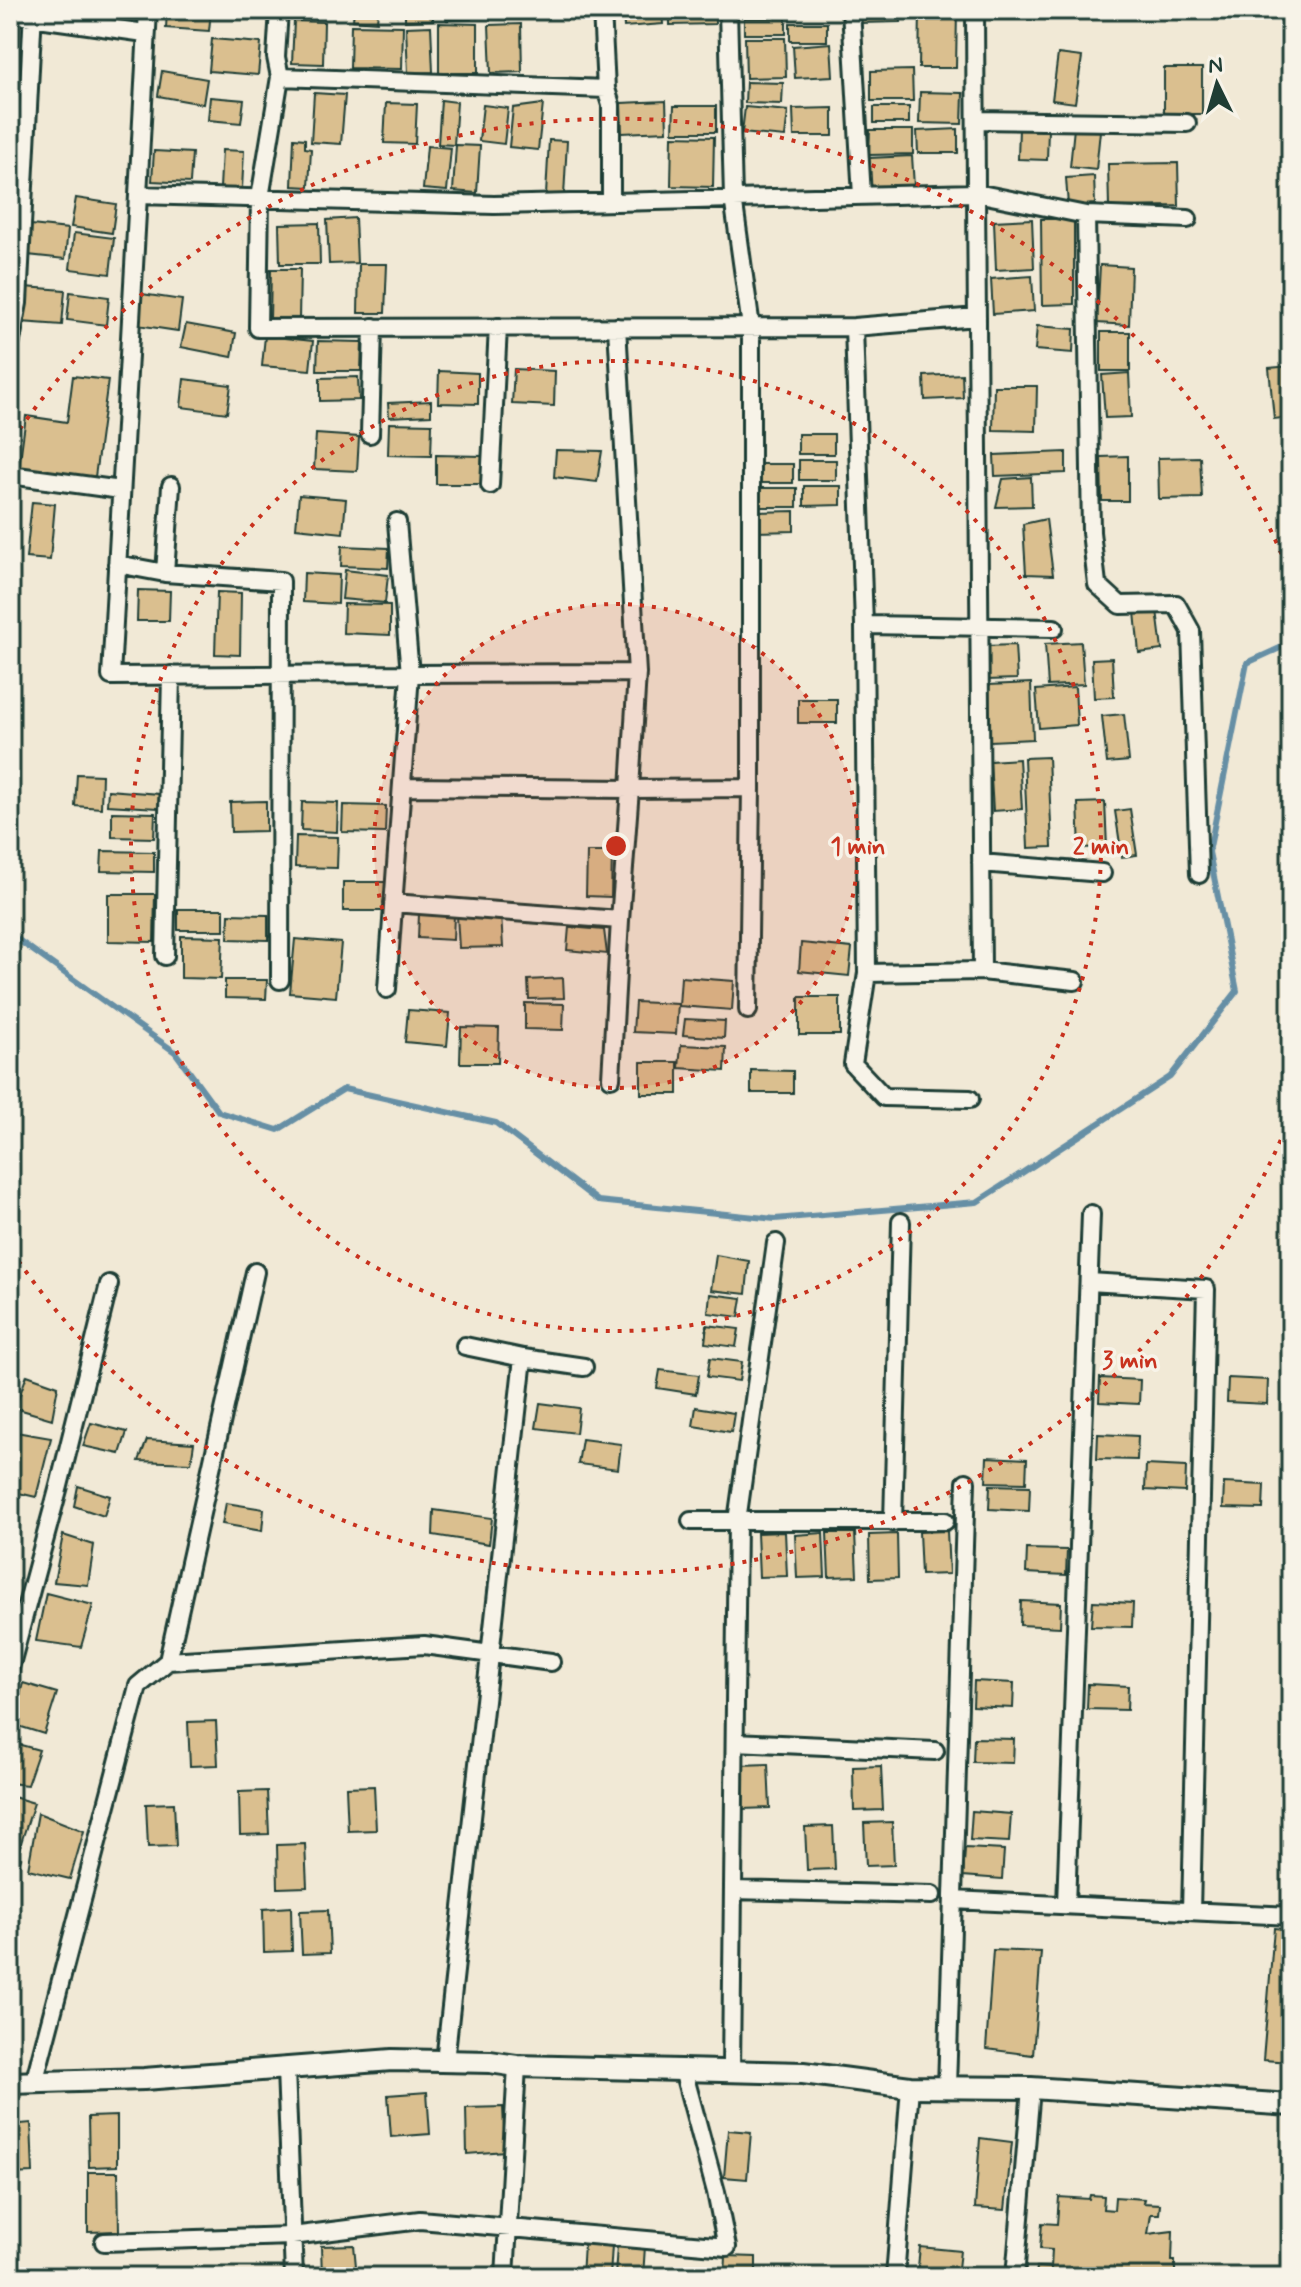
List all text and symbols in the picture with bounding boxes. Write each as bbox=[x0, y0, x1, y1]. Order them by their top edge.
north arrow bbox=[1177, 44, 1257, 124]
text: N bbox=[1207, 51, 1224, 81]
centre of rings bbox=[602, 832, 630, 860]
text: 1 min bbox=[830, 832, 886, 863]
text: 2 min bbox=[1073, 832, 1129, 863]
text: 3 min bbox=[1102, 1346, 1158, 1377]

